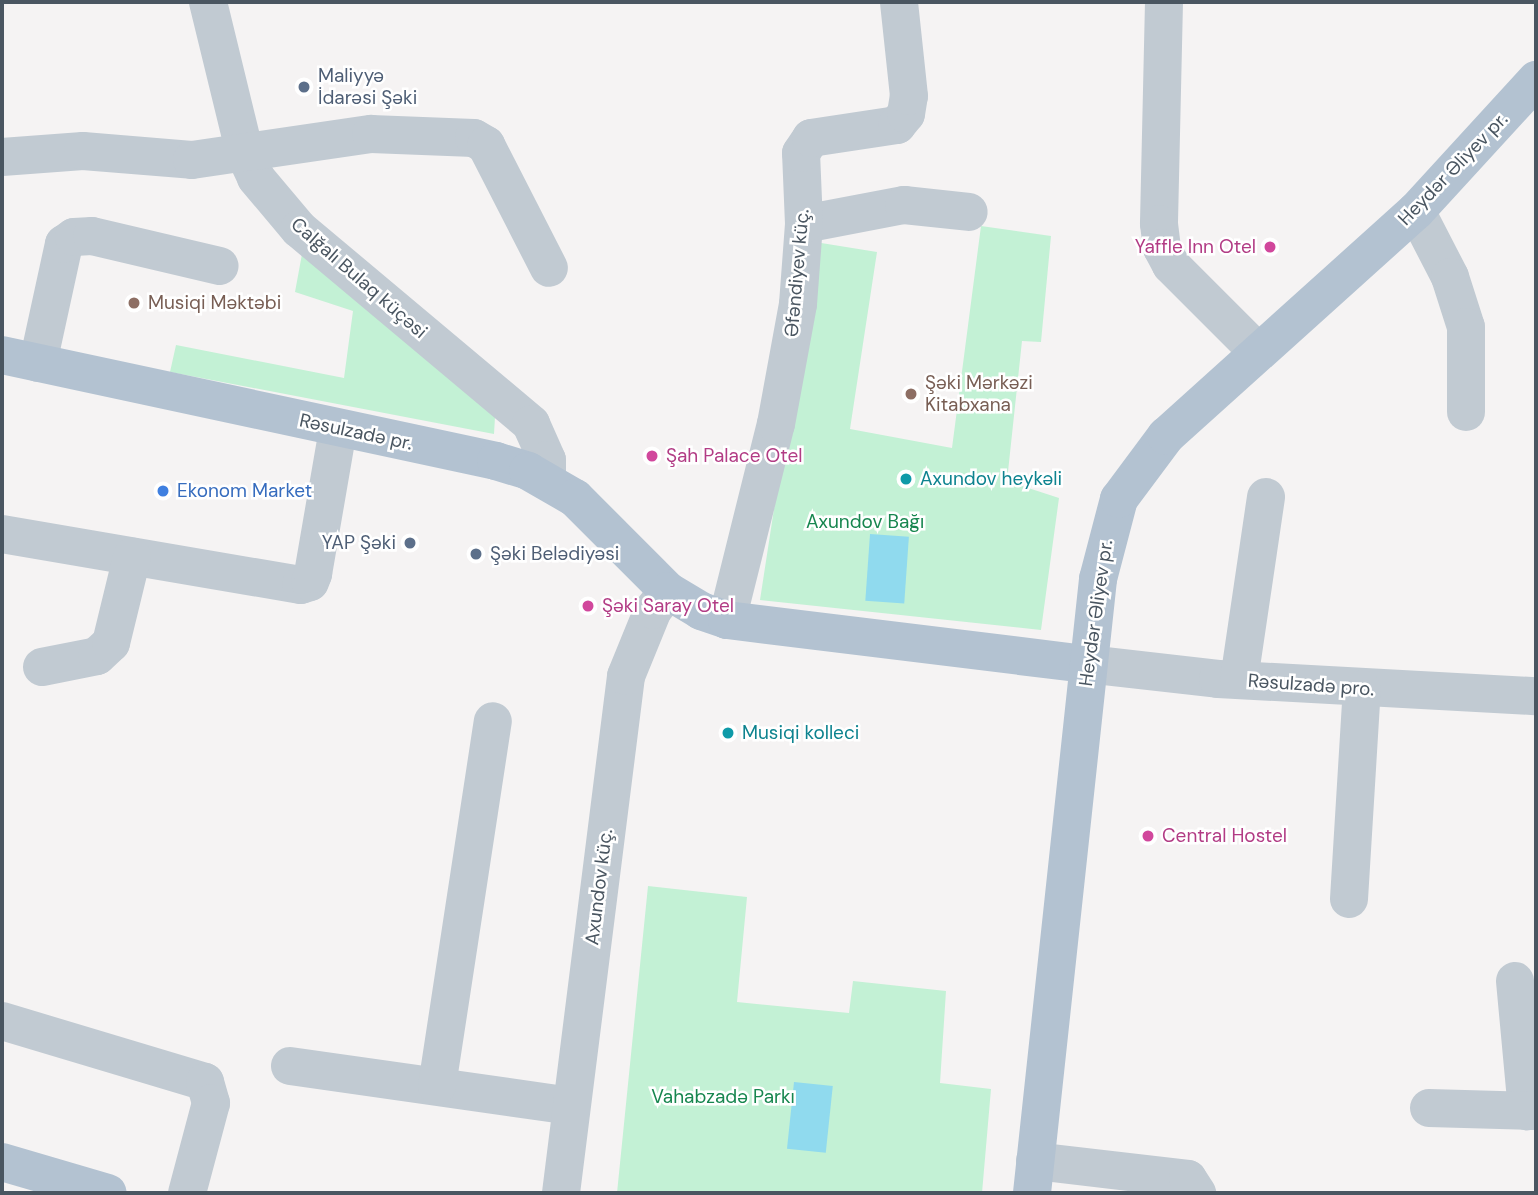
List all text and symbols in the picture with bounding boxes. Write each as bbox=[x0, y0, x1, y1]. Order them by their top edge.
place label: Maliyyə İdarəsi Şəki bbox=[318, 65, 417, 109]
marker: Maliyyə İdarəsi Şəki bbox=[296, 79, 312, 95]
street label: Heydər Əliyev pr. bbox=[1393, 108, 1513, 230]
street label: Əfəndiyev küç. bbox=[780, 208, 814, 338]
street label: Calğalı Bulaq küçəsi bbox=[286, 213, 432, 343]
place label: Yaffle Inn Otel bbox=[1135, 236, 1256, 258]
marker: Yaffle Inn Otel bbox=[1262, 239, 1278, 255]
place label: Musiqi Məktəbi bbox=[148, 292, 281, 314]
marker: Musiqi Məktəbi bbox=[126, 295, 142, 311]
place label: Şəki Mərkəzi Kitabxana bbox=[925, 372, 1033, 416]
marker: Şəki Mərkəzi Kitabxana bbox=[903, 386, 919, 402]
street label: Rəsulzadə pr. bbox=[297, 409, 415, 455]
place label: Şah Palace Otel bbox=[666, 445, 802, 467]
marker: Şah Palace Otel bbox=[644, 448, 660, 464]
place label: Axundov heykəli bbox=[920, 468, 1062, 490]
marker: Axundov heykəli bbox=[898, 471, 914, 487]
place label: Ekonom Market bbox=[177, 480, 312, 502]
marker: Ekonom Market bbox=[155, 483, 171, 499]
park label: Axundov Bağı bbox=[806, 511, 924, 533]
place label: YAP Şəki bbox=[322, 532, 396, 554]
marker: YAP Şəki bbox=[402, 535, 418, 551]
street label: Heydər Əliyev pr. bbox=[1074, 538, 1118, 688]
place label: Şəki Belədiyəsi bbox=[490, 543, 619, 565]
marker: Şəki Belədiyəsi bbox=[468, 546, 484, 562]
place label: Şəki Saray Otel bbox=[602, 595, 734, 617]
marker: Şəki Saray Otel bbox=[580, 598, 596, 614]
street label: Rəsulzadə pro. bbox=[1247, 669, 1375, 701]
place label: Musiqi kolleci bbox=[742, 722, 859, 744]
marker: Musiqi kolleci bbox=[720, 725, 736, 741]
place label: Central Hostel bbox=[1162, 825, 1287, 847]
street label: Axundov küç. bbox=[581, 828, 617, 946]
marker: Central Hostel bbox=[1140, 828, 1156, 844]
park label: Vahabzadə Parkı bbox=[651, 1086, 795, 1108]

